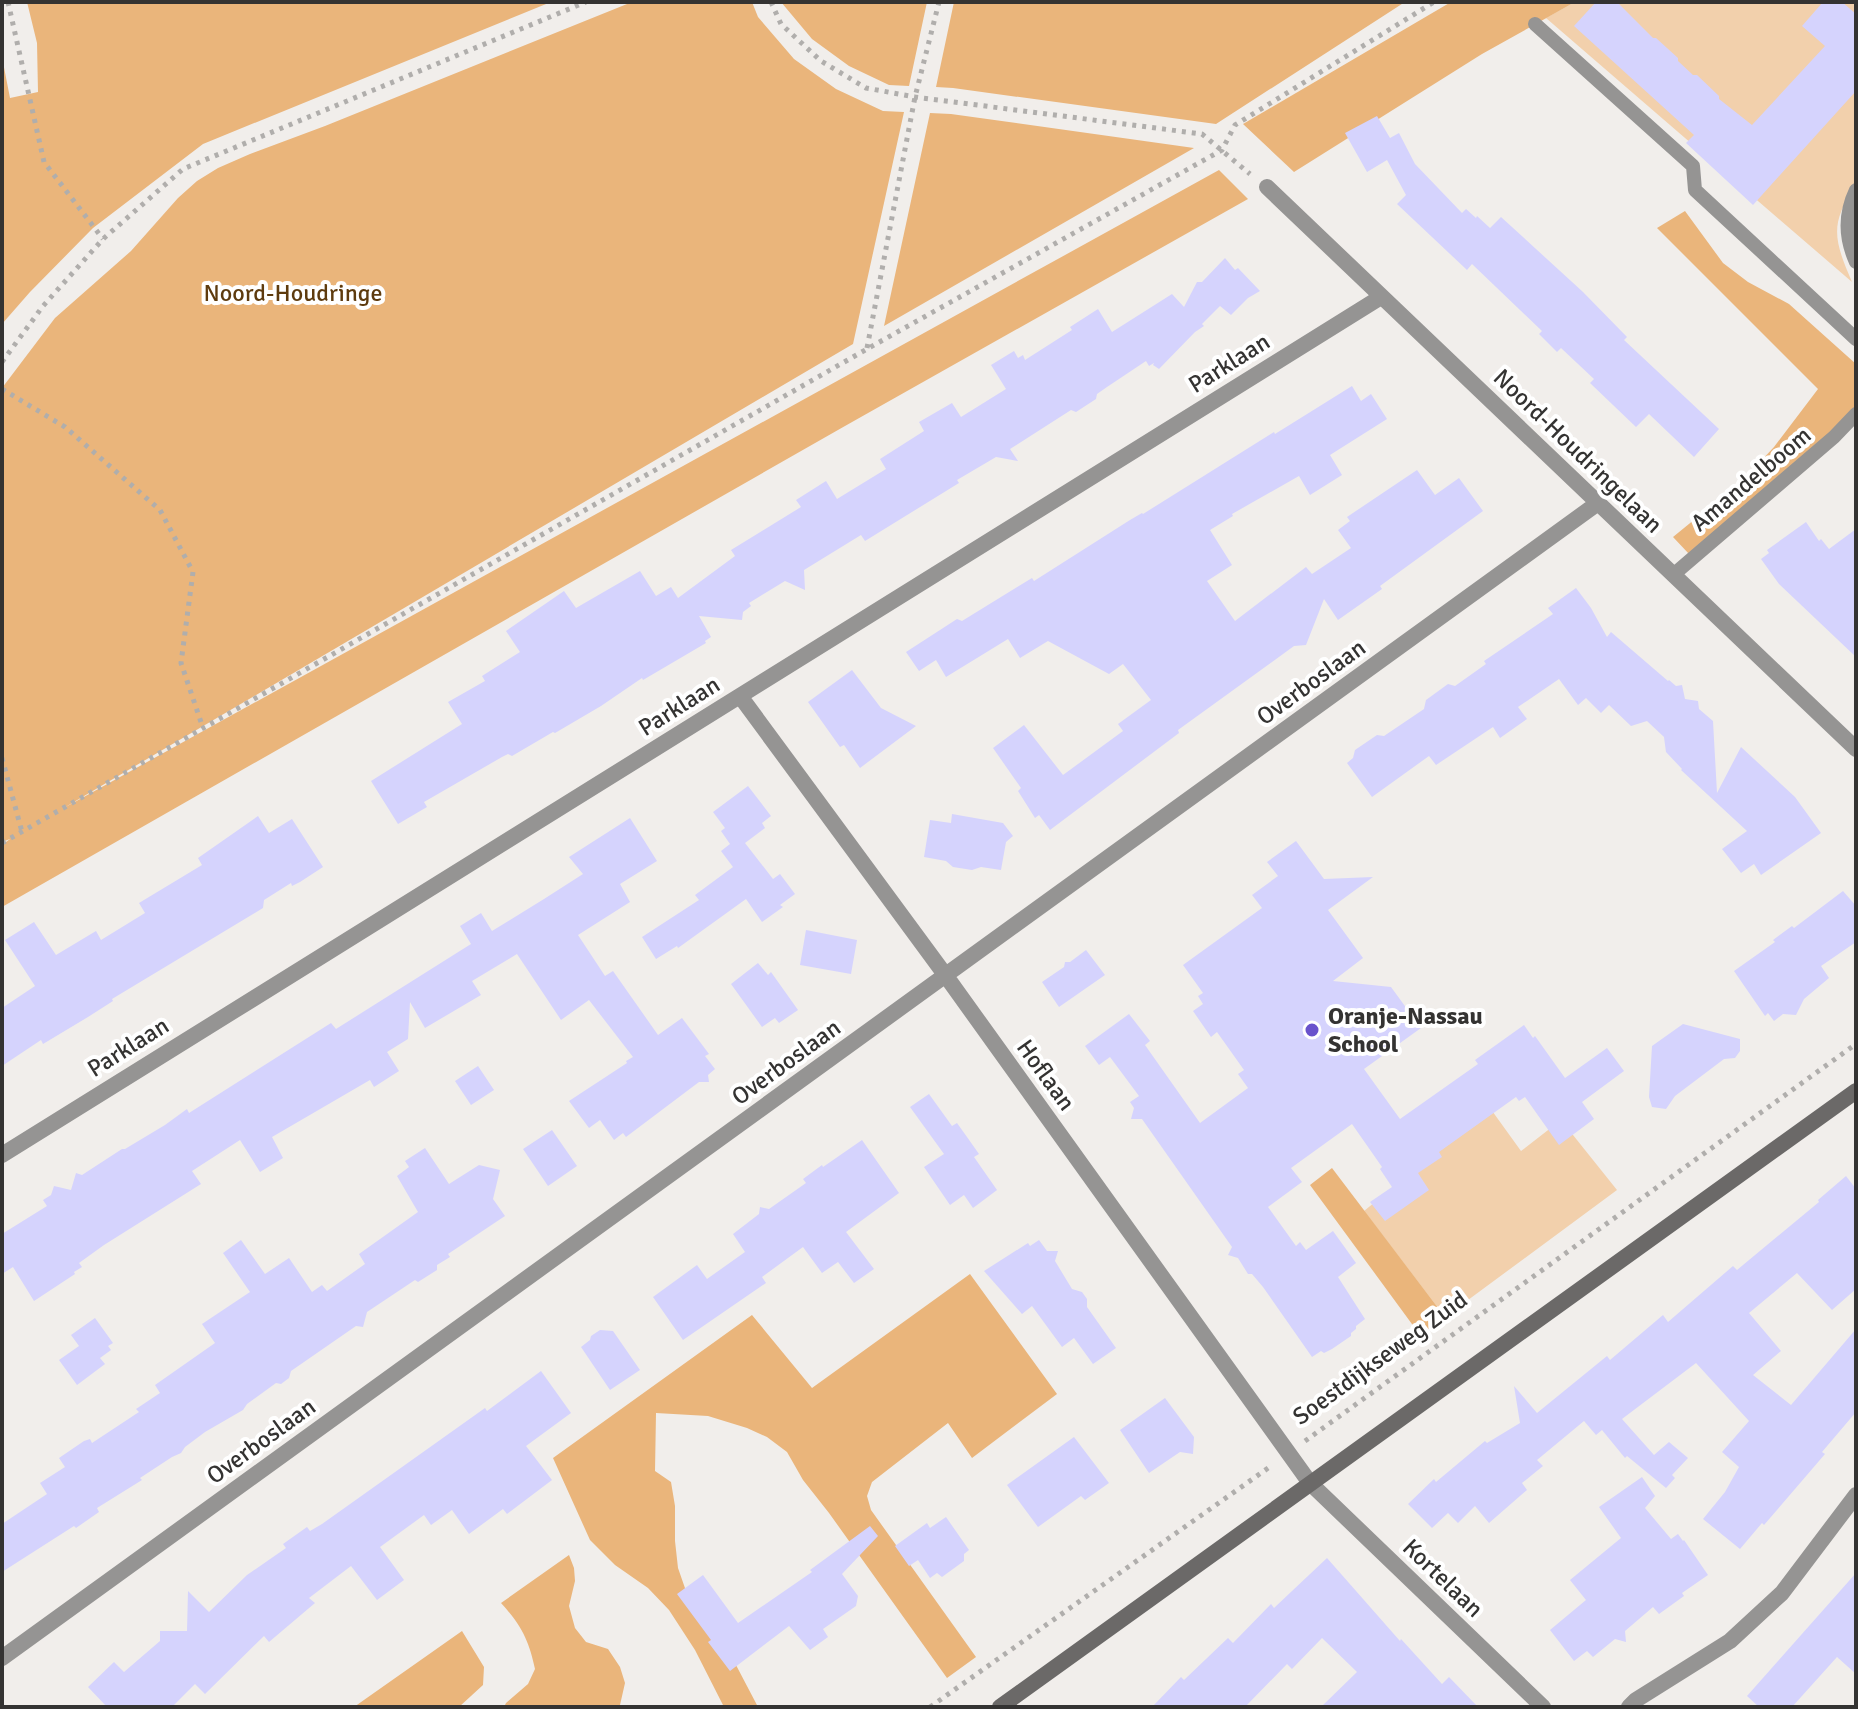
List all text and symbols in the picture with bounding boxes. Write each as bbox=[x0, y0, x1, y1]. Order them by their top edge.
park label: Noord-Houdringe bbox=[203, 278, 383, 308]
street label: Parklaan bbox=[1183, 326, 1275, 400]
street label: Noord-Houdringelaan bbox=[1487, 363, 1669, 539]
street label: Amandelboom bbox=[1685, 420, 1817, 538]
street label: Overboslaan bbox=[1251, 632, 1371, 732]
street label: Parklaan bbox=[633, 669, 725, 743]
place label: Oranje-Nassau School bbox=[1328, 1001, 1483, 1059]
street label: Parklaan bbox=[82, 1010, 174, 1084]
street label: Overboslaan bbox=[726, 1012, 846, 1112]
marker: Oranje-Nassau School bbox=[1303, 1021, 1321, 1039]
street label: Hoflaan bbox=[1010, 1033, 1082, 1117]
street label: Soestdijkseweg Zuid bbox=[1287, 1285, 1473, 1431]
street label: Overboslaan bbox=[201, 1391, 321, 1491]
street label: Kortelaan bbox=[1396, 1532, 1490, 1624]

